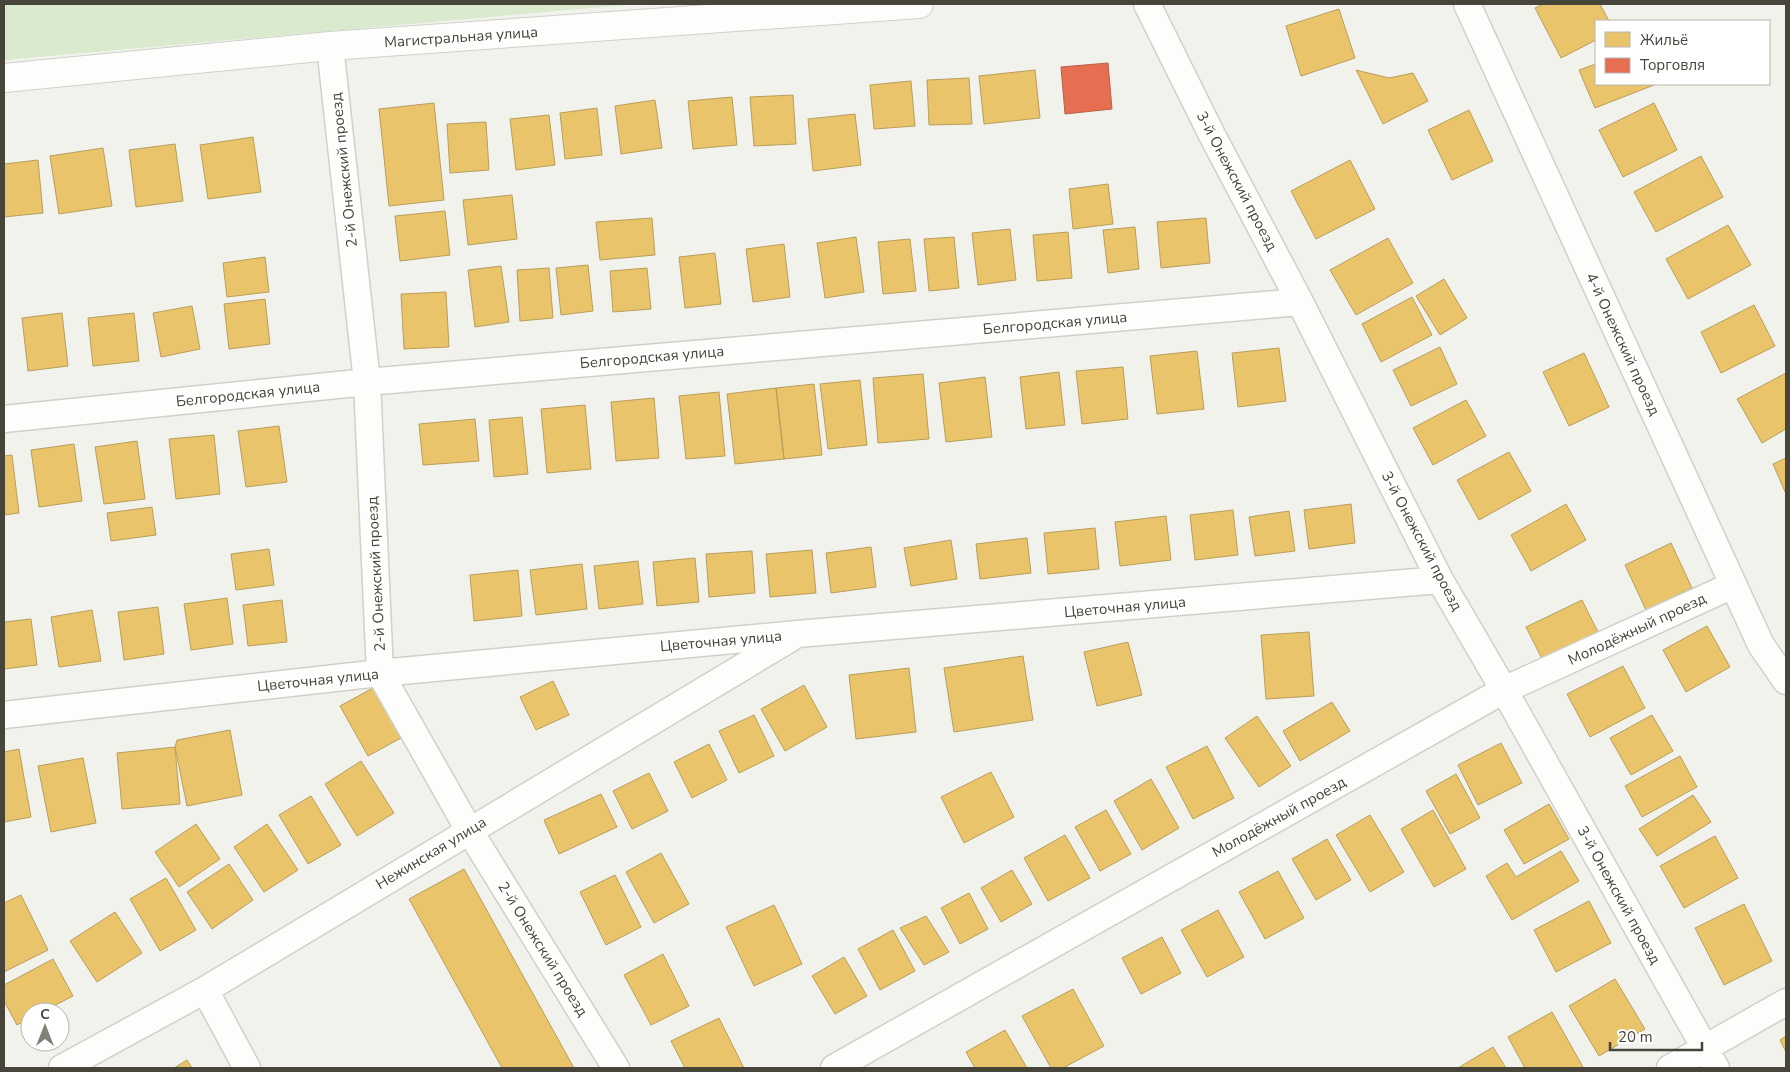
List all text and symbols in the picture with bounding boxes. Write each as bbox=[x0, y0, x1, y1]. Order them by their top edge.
legend bbox=[1595, 20, 1770, 85]
street label: Магистральная улица bbox=[383, 22, 539, 52]
text: Жильё bbox=[1640, 30, 1688, 50]
text: Торговля bbox=[1640, 55, 1705, 75]
street label: 2-й Онежский проезд bbox=[326, 92, 362, 248]
street label: 3-й Онежский проезд bbox=[1192, 108, 1282, 254]
street label: 4-й Онежский проезд bbox=[1581, 269, 1665, 419]
street label: Белгородская улица bbox=[982, 307, 1128, 339]
street label: Белгородская улица bbox=[579, 341, 725, 373]
street label: Белгородская улица bbox=[175, 376, 321, 412]
street label: 3-й Онежский проезд bbox=[1377, 468, 1467, 614]
street label: 2-й Онежский проезд bbox=[362, 496, 390, 652]
street label: Молодёжный проезд bbox=[1565, 588, 1709, 670]
street label: Цветочная улица bbox=[1063, 592, 1187, 622]
street label: Цветочная улица bbox=[659, 626, 783, 656]
street label: Цветочная улица bbox=[256, 664, 380, 696]
street label: Молодёжный проезд bbox=[1208, 772, 1350, 862]
street label: Нежинская улица bbox=[372, 812, 490, 894]
street label: 3-й Онежский проезд bbox=[1573, 822, 1665, 968]
street label: 2-й Онежский проезд bbox=[493, 878, 593, 1020]
north arrow bbox=[20, 1002, 70, 1052]
text: С bbox=[40, 1005, 50, 1024]
scale bar bbox=[1610, 1020, 1702, 1052]
text: 20 m bbox=[1618, 1027, 1653, 1047]

